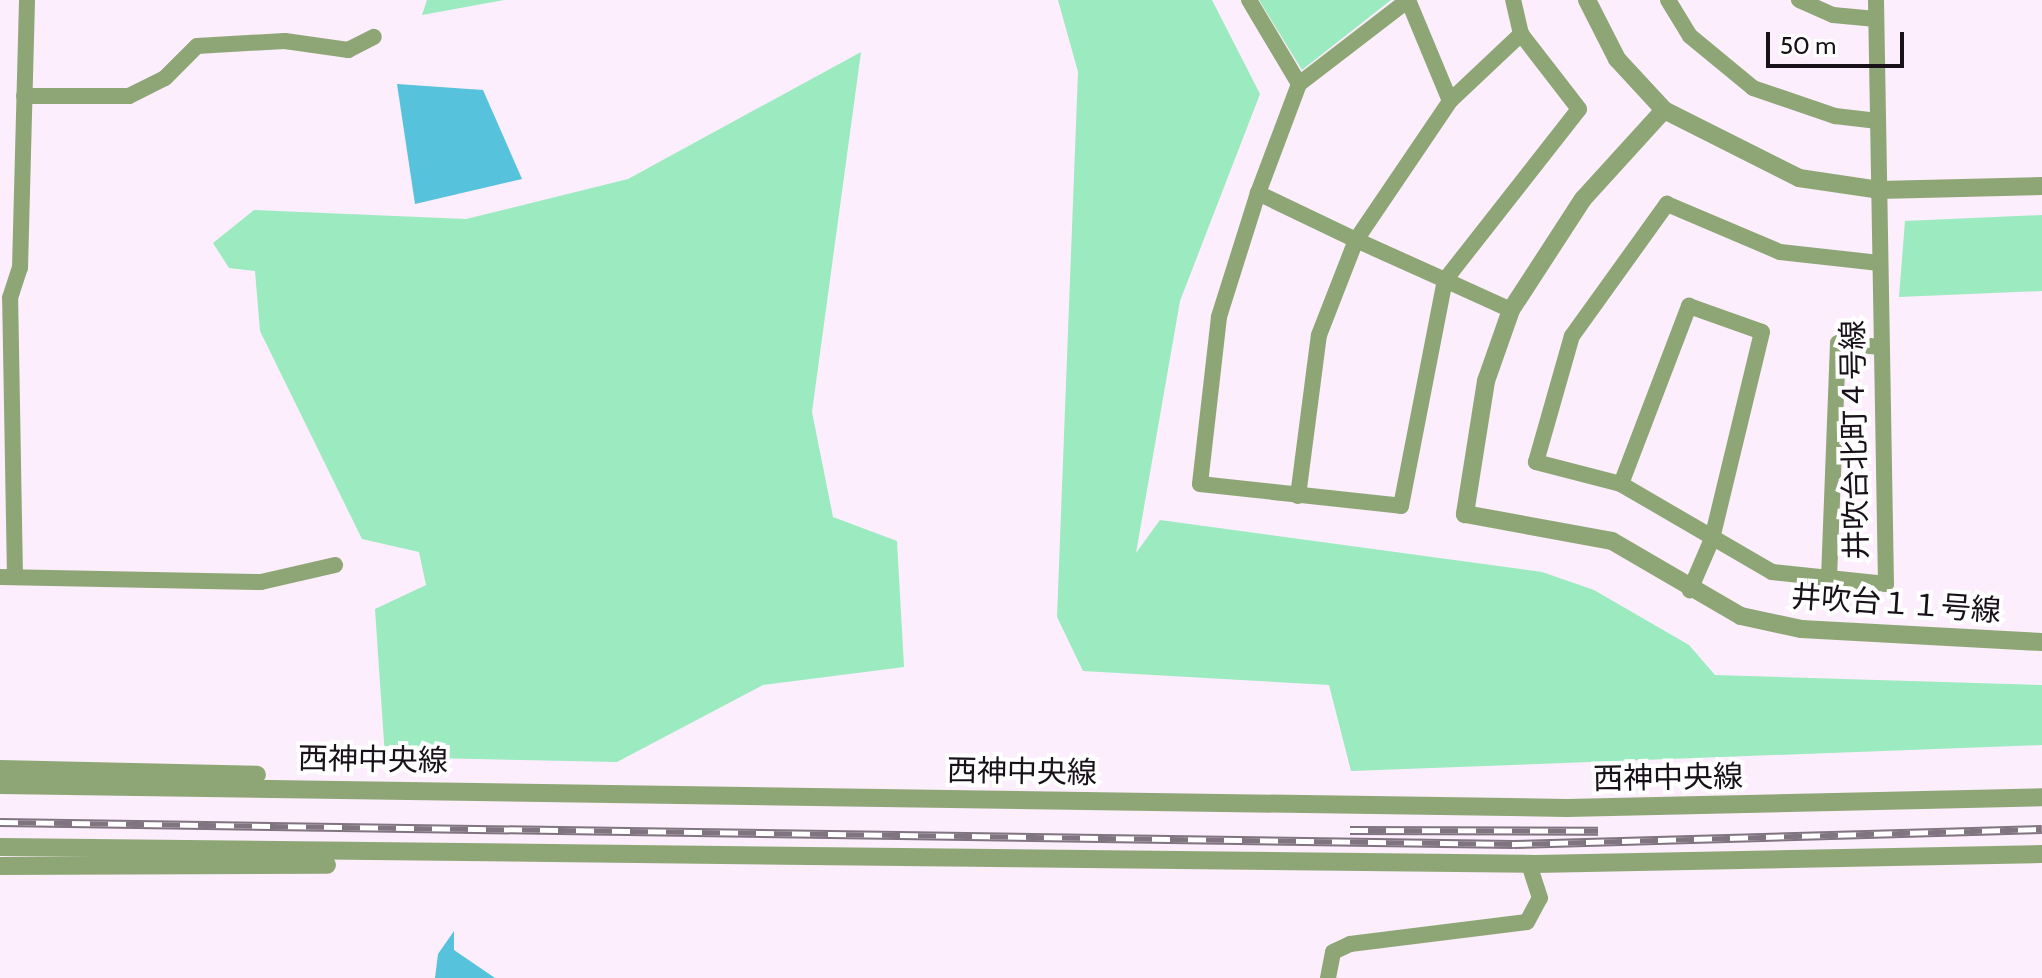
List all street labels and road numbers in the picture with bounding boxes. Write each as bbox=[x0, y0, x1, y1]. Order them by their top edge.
street label: 井吹台北町４号線 bbox=[1835, 320, 1875, 560]
street label: 井吹台１１号線 bbox=[1790, 579, 2002, 629]
street label: 西神中央線 bbox=[298, 741, 448, 779]
street label: 西神中央線 bbox=[947, 753, 1097, 791]
street label: 西神中央線 bbox=[1593, 759, 1743, 797]

